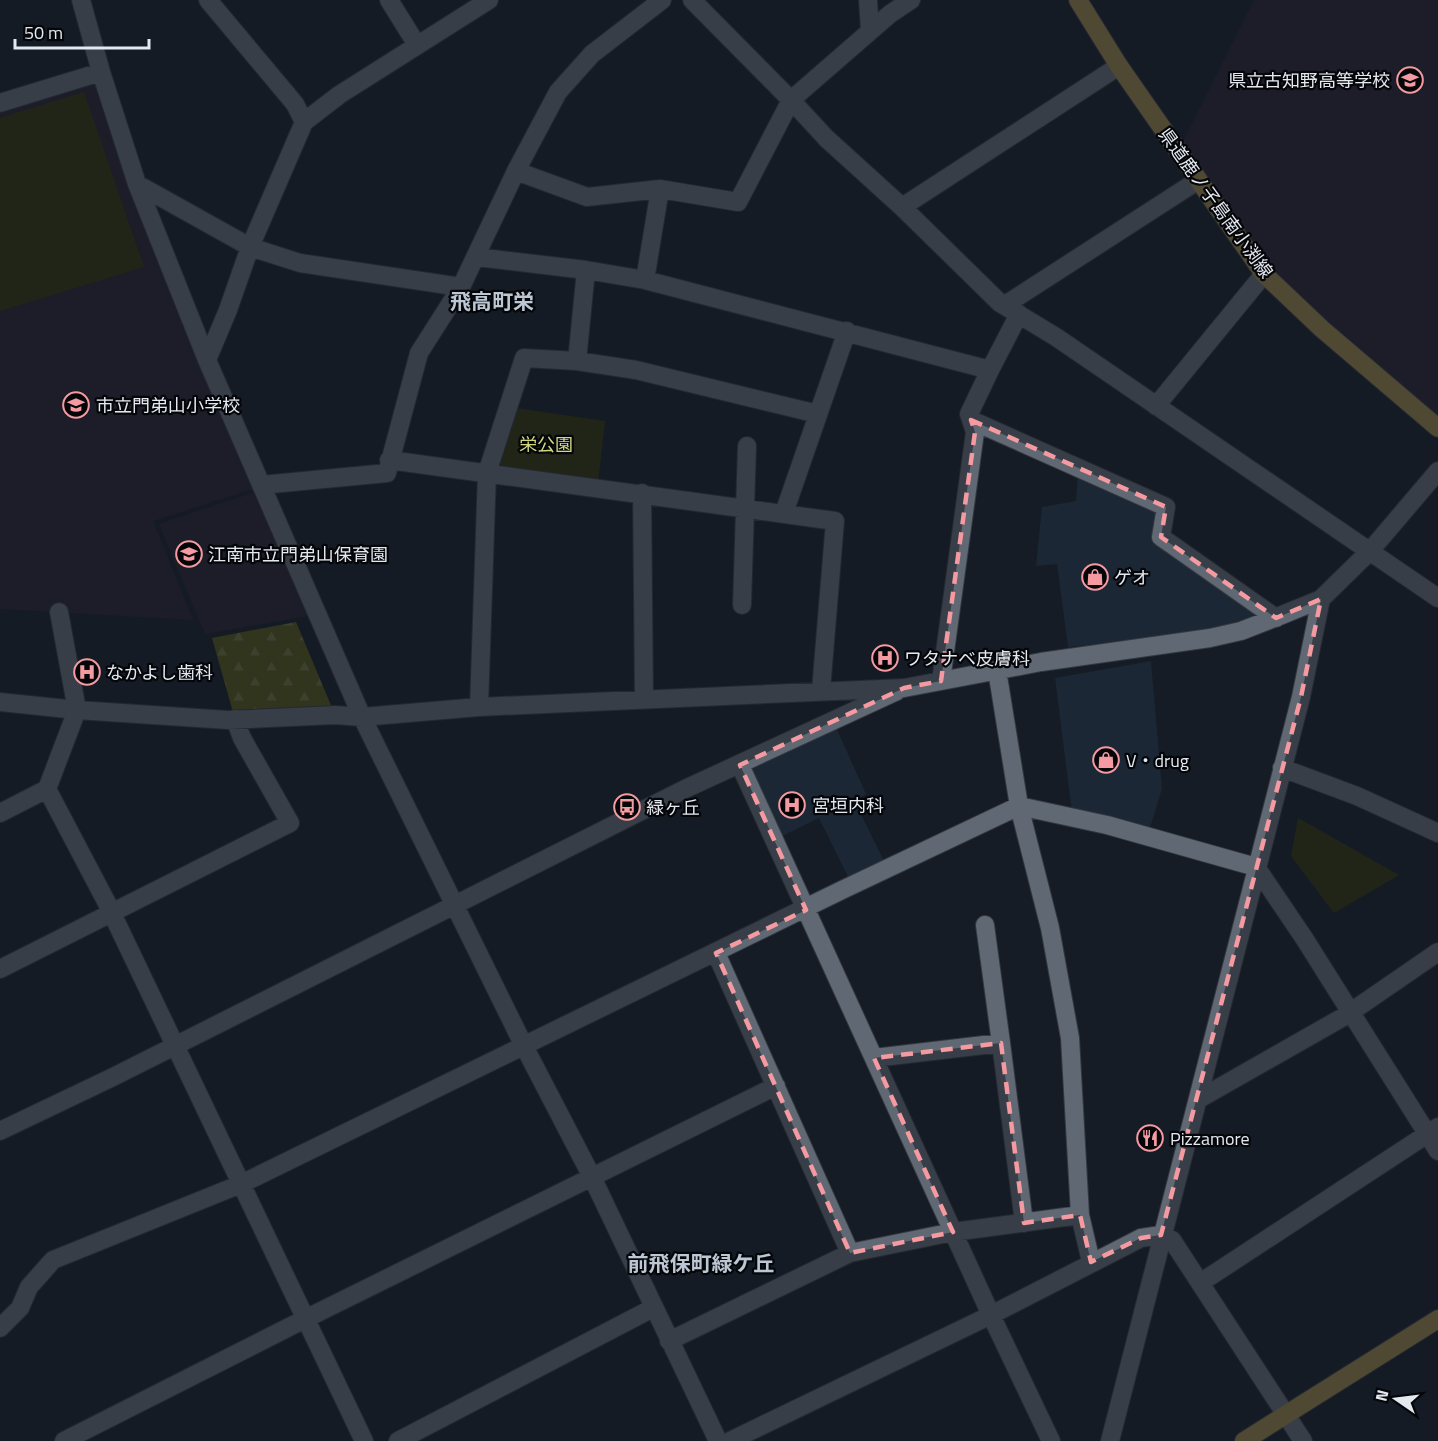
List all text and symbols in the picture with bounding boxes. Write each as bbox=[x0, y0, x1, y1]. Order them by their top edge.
scale bar bbox=[15, 12, 148, 50]
text: 50 m bbox=[24, 19, 63, 46]
school or university icon: 県立古知野高等学校 bbox=[1395, 65, 1425, 95]
place label: 県立古知野高等学校 bbox=[1228, 67, 1390, 94]
street label: 県道鹿ノ子島南小渕線 bbox=[1152, 122, 1280, 284]
district label: 飛高町栄 bbox=[450, 285, 534, 317]
school or university icon: 市立門弟山小学校 bbox=[61, 390, 91, 420]
place label: 市立門弟山小学校 bbox=[96, 392, 240, 419]
park label: 栄公園 bbox=[519, 431, 573, 458]
school or university icon: 江南市立門弟山保育園 bbox=[174, 539, 204, 569]
place label: 江南市立門弟山保育園 bbox=[208, 541, 388, 568]
shop icon: ゲオ bbox=[1080, 562, 1110, 592]
place label: ゲオ bbox=[1114, 564, 1150, 591]
hospital icon: ワタナベ皮膚科 bbox=[870, 643, 900, 673]
place label: ワタナベ皮膚科 bbox=[904, 645, 1030, 672]
hospital icon: なかよし歯科 bbox=[72, 657, 102, 687]
place label: なかよし歯科 bbox=[106, 659, 213, 686]
shop icon: V・drug bbox=[1091, 745, 1121, 775]
place label: V・drug bbox=[1126, 747, 1189, 774]
hospital icon: 宮垣内科 bbox=[777, 790, 807, 820]
bus stop icon: 緑ヶ丘 bbox=[612, 792, 642, 822]
place label: 宮垣内科 bbox=[812, 792, 884, 819]
place label: 緑ヶ丘 bbox=[646, 794, 700, 821]
restaurant icon: Pizzamore bbox=[1135, 1123, 1165, 1153]
place label: Pizzamore bbox=[1170, 1125, 1250, 1152]
district label: 前飛保町緑ケ丘 bbox=[628, 1247, 775, 1279]
north arrow bbox=[1366, 1369, 1426, 1429]
text: N bbox=[1368, 1387, 1394, 1404]

